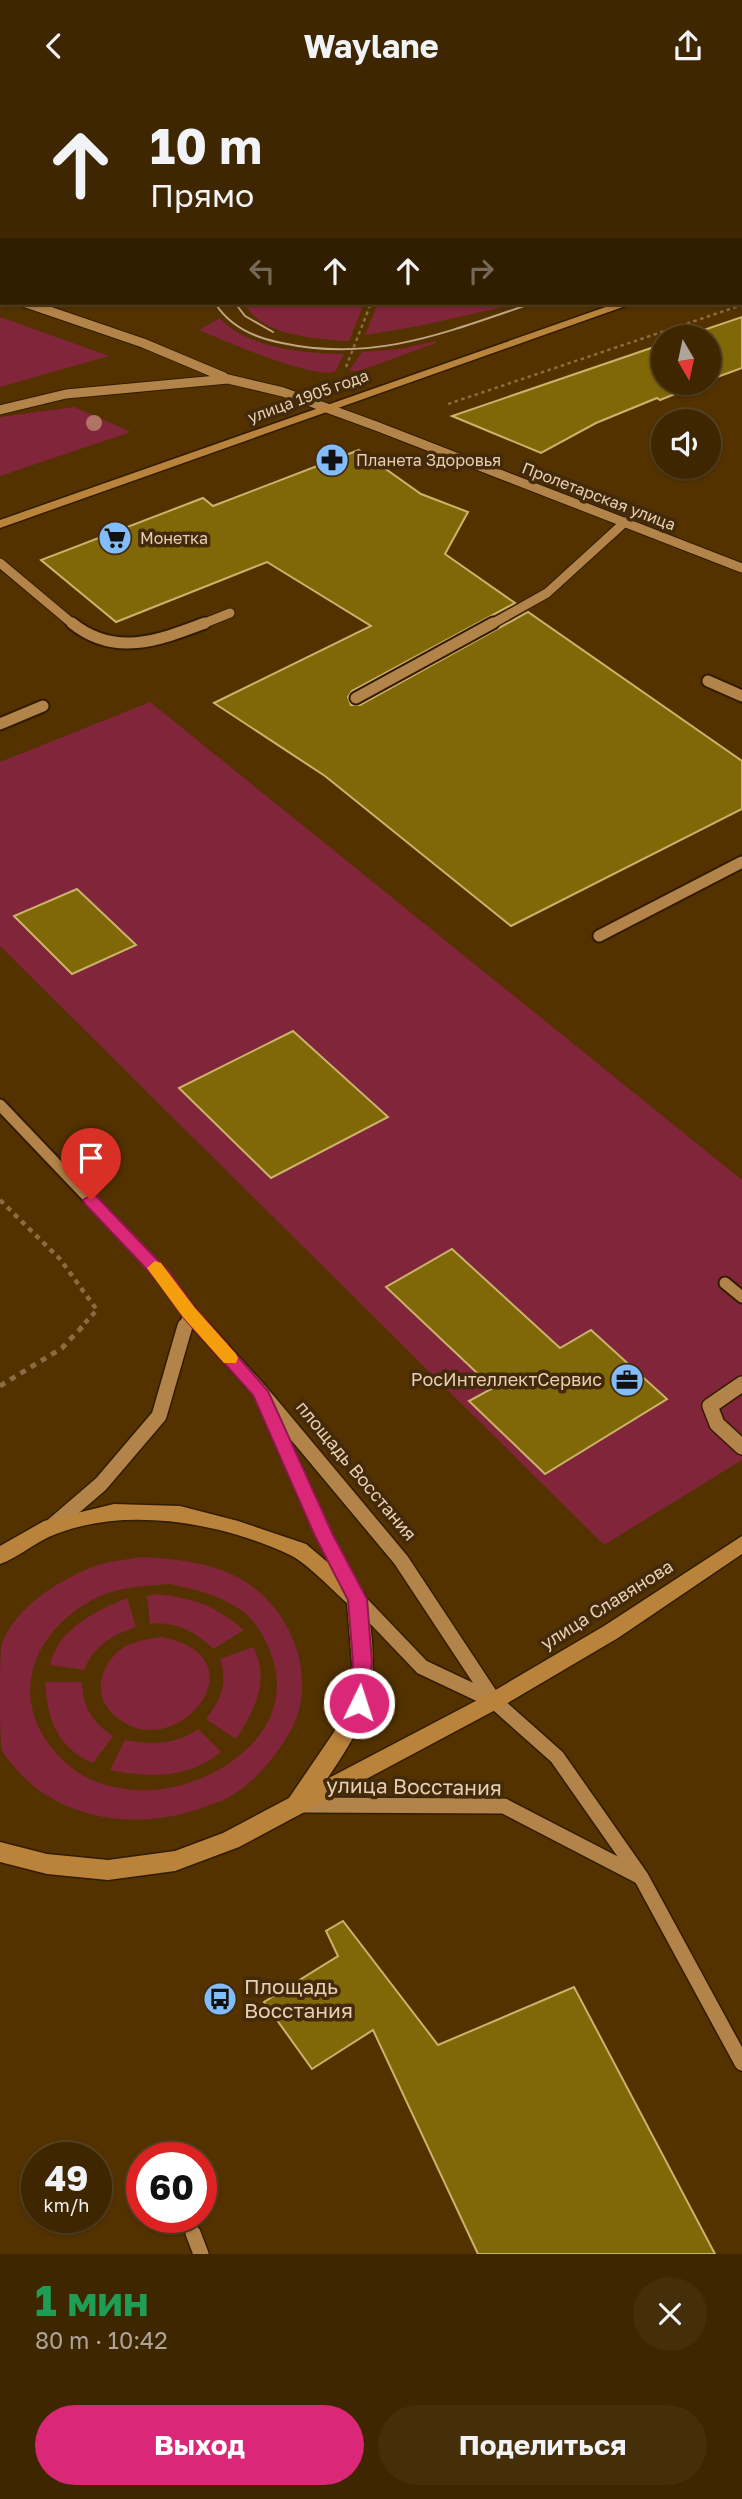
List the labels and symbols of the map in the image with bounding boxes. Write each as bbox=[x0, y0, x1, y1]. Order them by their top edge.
north arrow bbox=[651, 325, 721, 395]
street label: улица 1905 года bbox=[245, 365, 371, 427]
pharmacy icon: Планета Здоровья bbox=[313, 441, 351, 479]
place label: Планета Здоровья bbox=[356, 450, 501, 470]
street label: Пролетарская улица bbox=[519, 457, 679, 535]
supermarket icon: Монетка bbox=[96, 519, 134, 557]
place label: Монетка bbox=[140, 528, 208, 548]
pin bbox=[61, 1128, 121, 1200]
office icon: РосИнтеллектСервис bbox=[608, 1361, 646, 1399]
place label: РосИнтеллектСервис bbox=[411, 1368, 602, 1390]
street label: площадь Восстания bbox=[292, 1396, 422, 1545]
street label: улица Славянова bbox=[536, 1554, 677, 1654]
position arrow bbox=[322, 1666, 396, 1740]
street label: улица Восстания bbox=[326, 1771, 502, 1801]
place label: Площадь Восстания bbox=[244, 1973, 353, 2023]
bus stop icon: Площадь Восстания bbox=[201, 1980, 239, 2018]
speed limit sign: 60 bbox=[126, 2142, 217, 2233]

